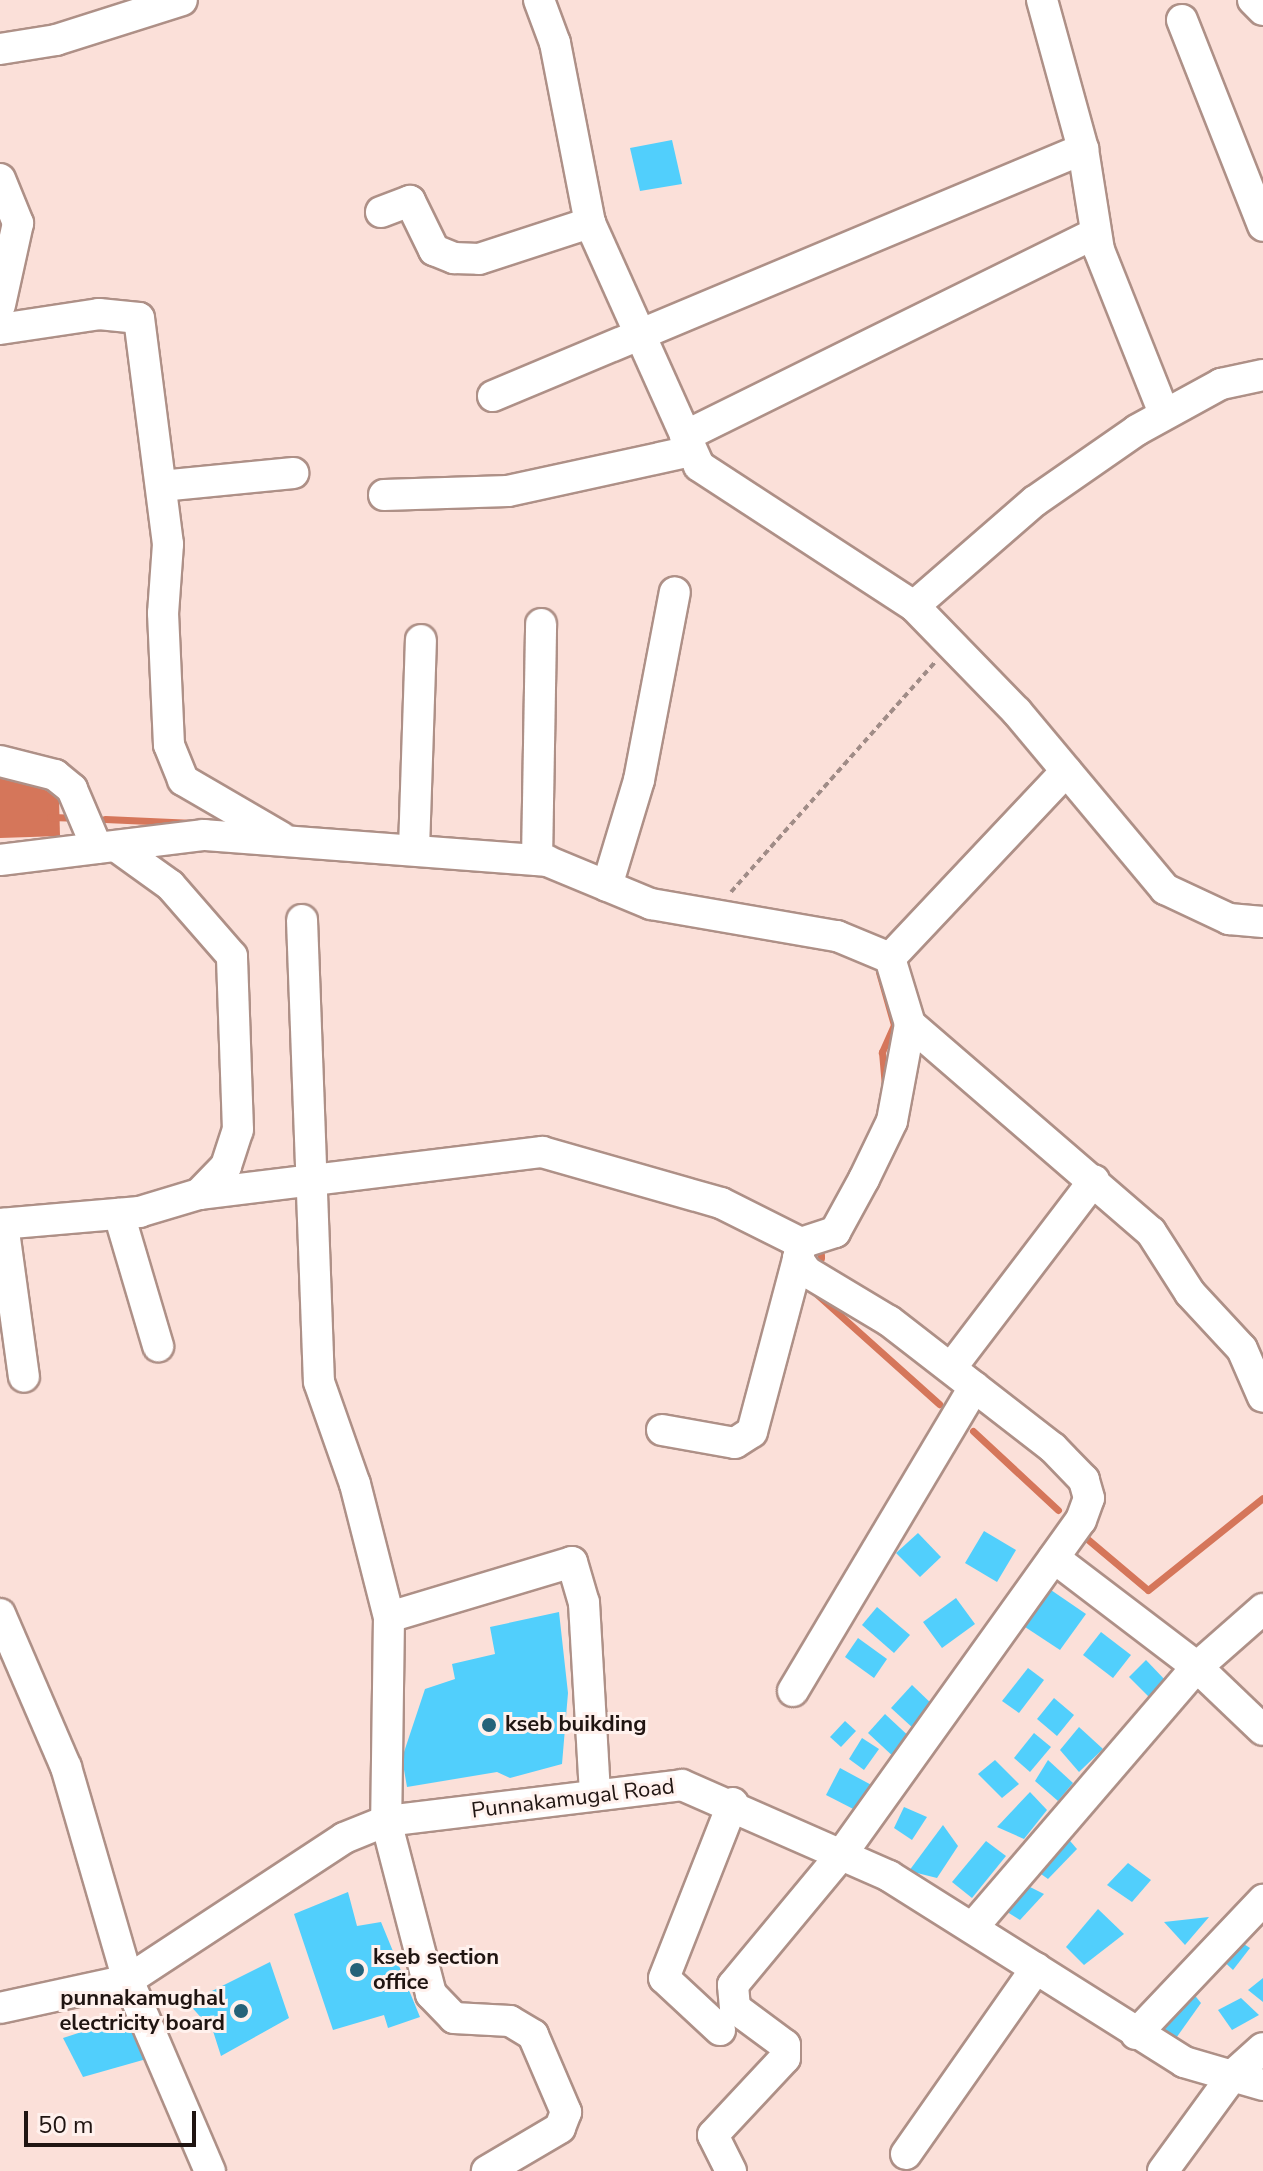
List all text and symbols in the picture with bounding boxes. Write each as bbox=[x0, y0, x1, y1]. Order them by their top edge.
place label: kseb buikding bbox=[505, 1712, 647, 1738]
marker: kseb buikding bbox=[480, 1716, 498, 1734]
street label: Punnakamugal Road bbox=[470, 1773, 676, 1825]
place label: kseb section office bbox=[373, 1944, 499, 1996]
marker: kseb section office bbox=[348, 1961, 366, 1979]
place label: punnakamughal electricity board bbox=[59, 1985, 225, 2036]
marker: punnakamughal electricity board bbox=[232, 2002, 250, 2020]
scale bar bbox=[28, 2095, 200, 2145]
text: 50 m bbox=[38, 2109, 94, 2141]

